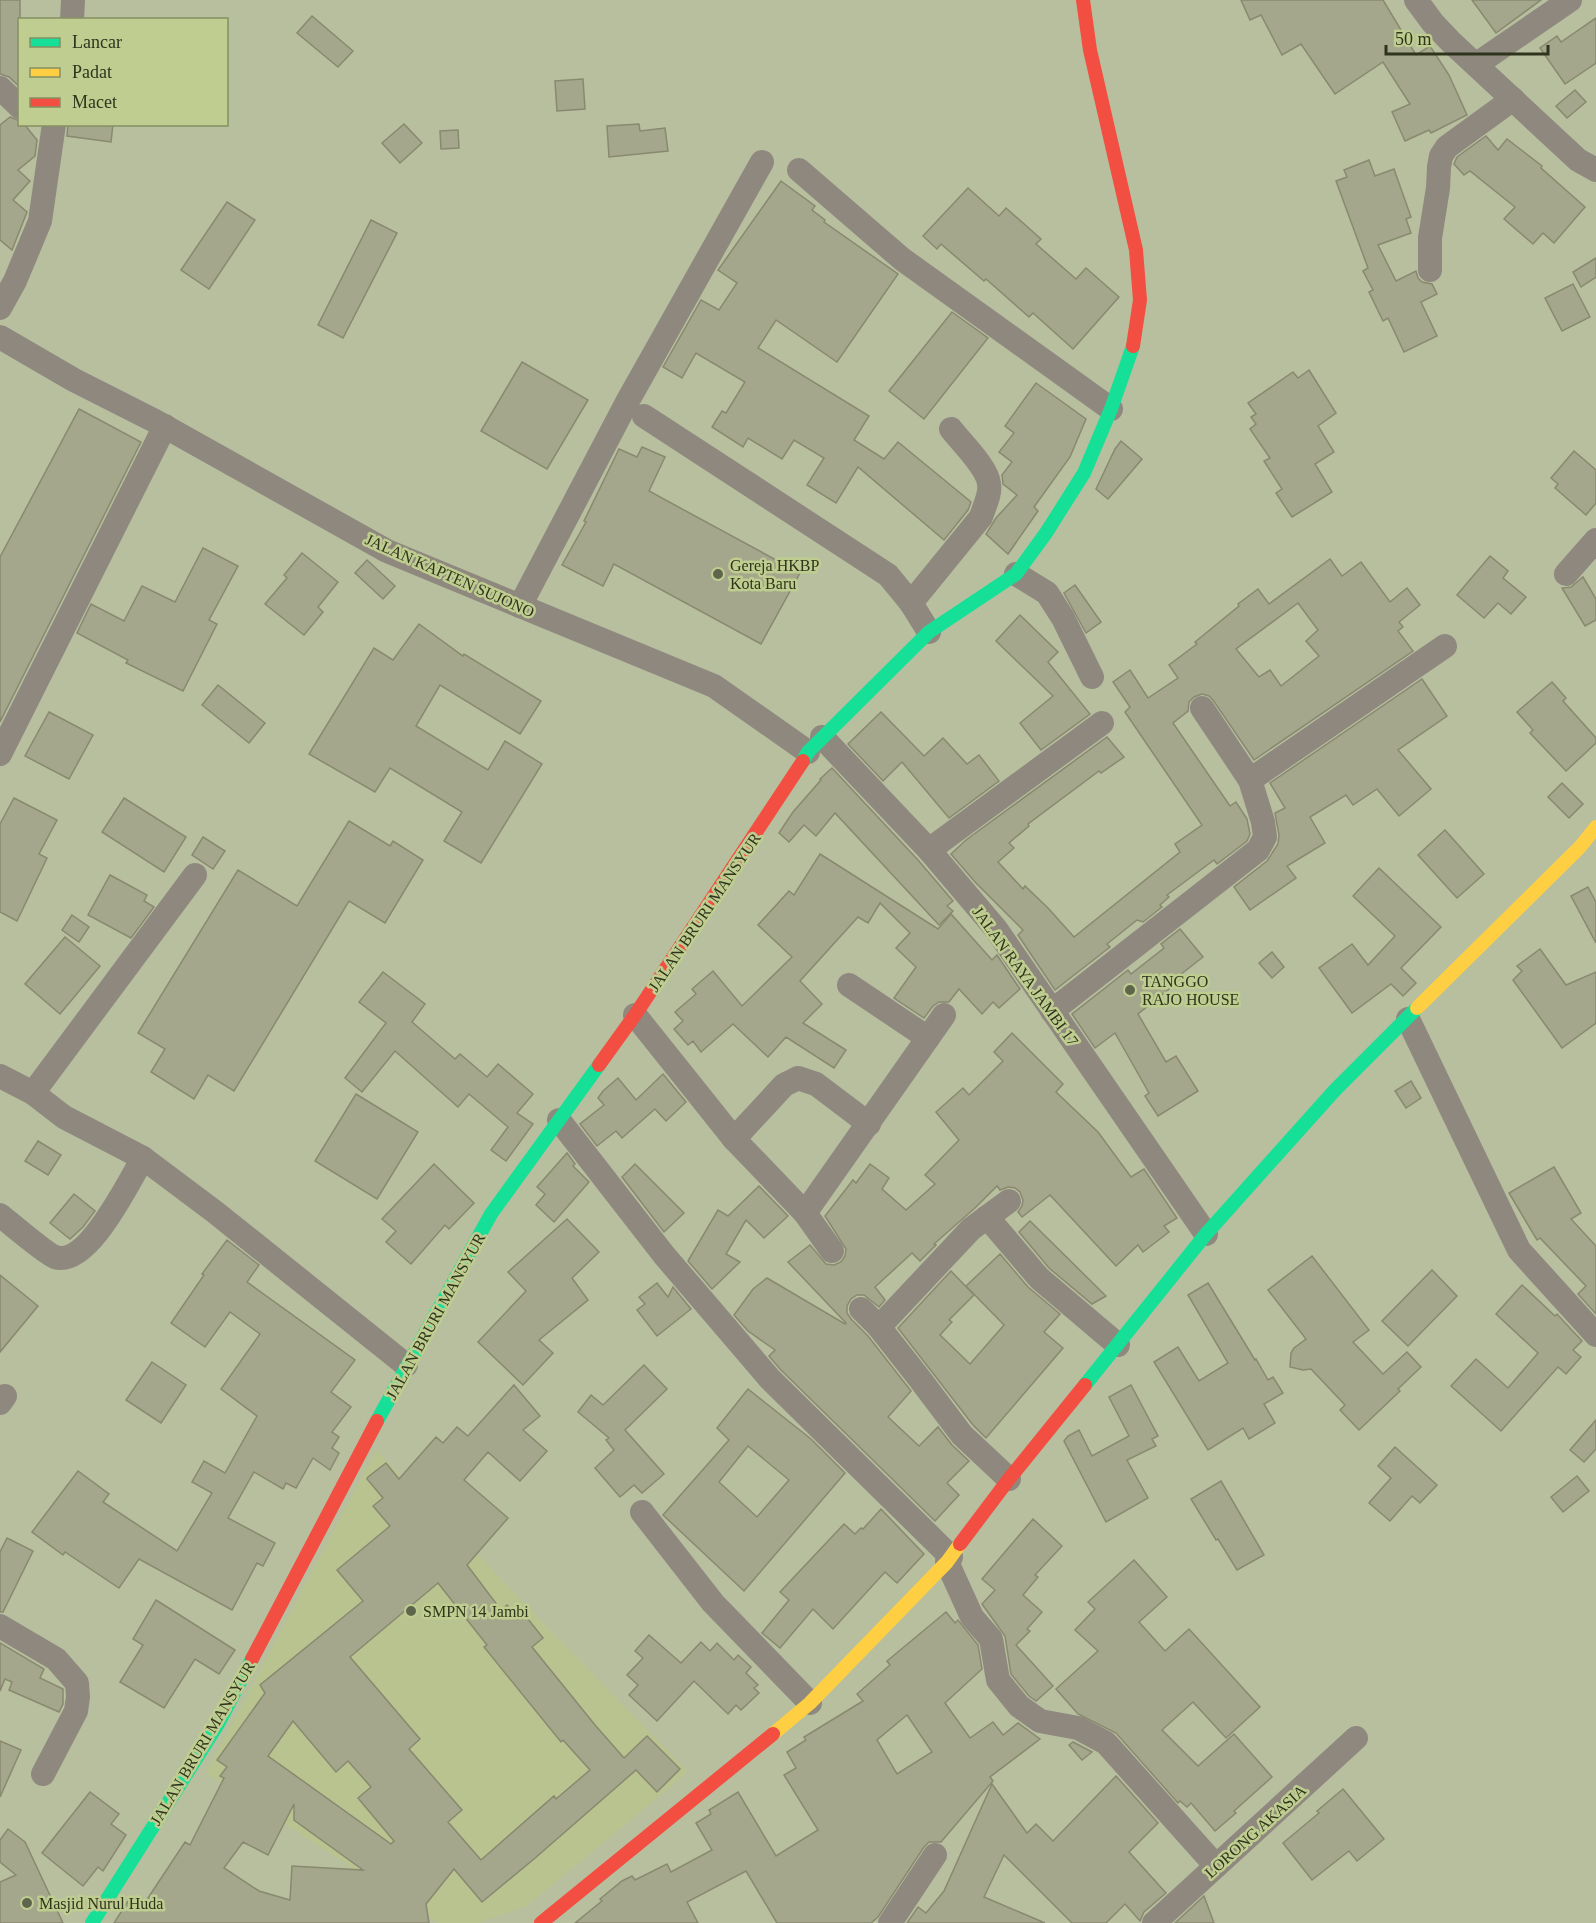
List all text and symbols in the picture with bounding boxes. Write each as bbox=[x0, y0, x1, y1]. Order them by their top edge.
legend bbox=[18, 18, 228, 126]
scale bar bbox=[1386, 18, 1548, 56]
text: 50 m bbox=[1395, 29, 1432, 49]
text: Lancar bbox=[72, 32, 122, 52]
text: Padat bbox=[72, 62, 112, 82]
text: Macet bbox=[72, 92, 117, 112]
street label: JALAN KAPTEN SUJONO bbox=[363, 530, 537, 620]
place label: Gereja HKBP Kota Baru bbox=[730, 557, 819, 592]
marker: Gereja HKBP Kota Baru bbox=[711, 567, 725, 581]
street label: JALAN BRURI MANSYUR bbox=[645, 829, 764, 995]
street label: JALAN RAYA JAMBI 17 bbox=[969, 903, 1082, 1049]
place label: TANGGO RAJO HOUSE bbox=[1142, 973, 1239, 1008]
marker: TANGGO RAJO HOUSE bbox=[1123, 983, 1137, 997]
street label: JALAN BRURI MANSYUR bbox=[383, 1230, 489, 1402]
place label: SMPN 14 Jambi bbox=[423, 1603, 529, 1620]
marker: SMPN 14 Jambi bbox=[404, 1604, 418, 1618]
street label: JALAN BRURI MANSYUR bbox=[147, 1658, 258, 1828]
street label: LORONG AKASIA bbox=[1201, 1781, 1310, 1881]
place label: Masjid Nurul Huda bbox=[39, 1895, 163, 1913]
marker: Masjid Nurul Huda bbox=[20, 1896, 34, 1910]

